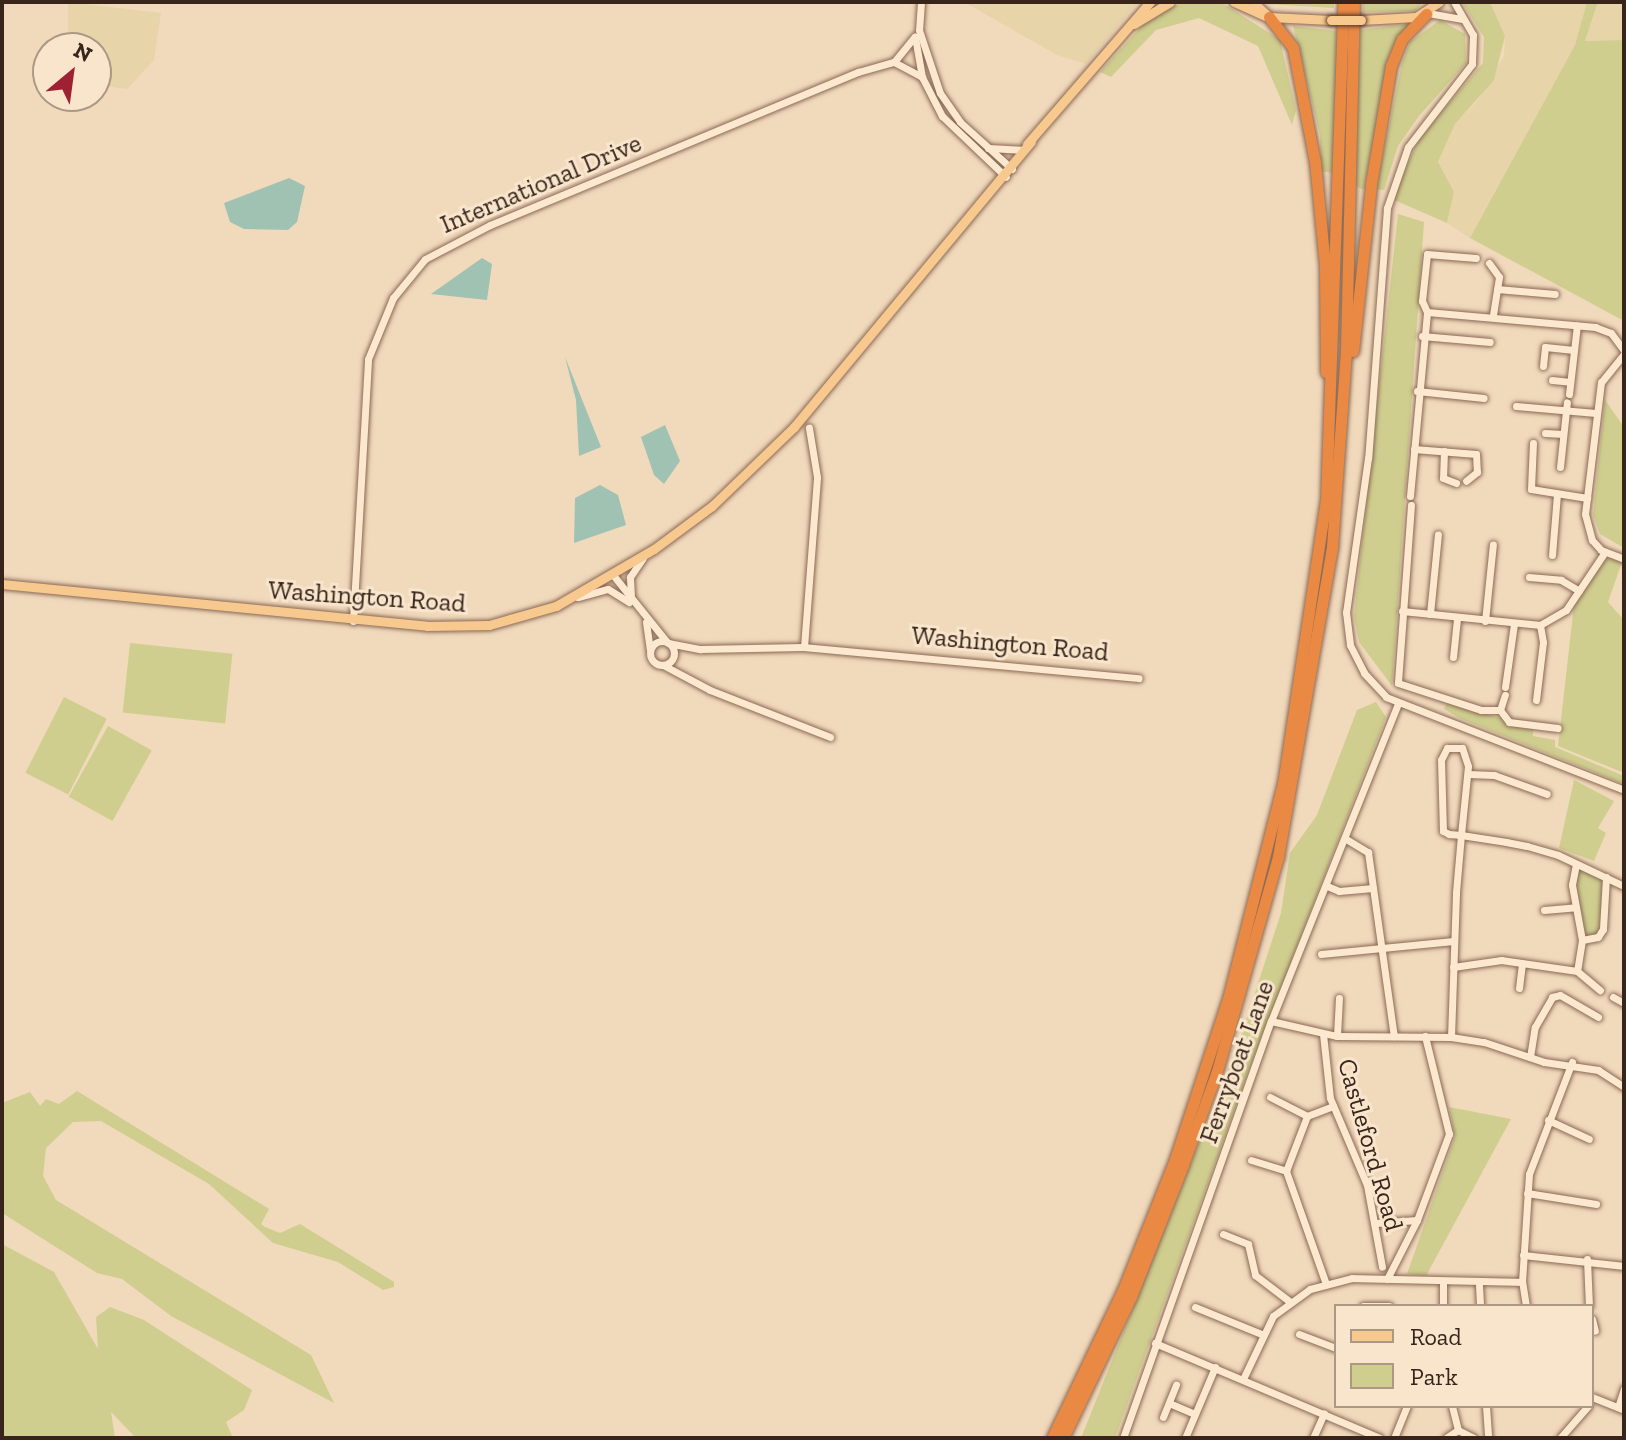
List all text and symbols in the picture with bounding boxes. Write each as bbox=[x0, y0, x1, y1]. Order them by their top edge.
north arrow bbox=[32, 32, 112, 112]
text: N bbox=[69, 36, 97, 68]
street label: International Drive bbox=[436, 128, 646, 240]
street label: Washington Road bbox=[267, 575, 467, 619]
street label: Washington Road bbox=[910, 620, 1110, 668]
street label: Ferryboat Lane bbox=[1193, 977, 1281, 1147]
street label: Castleford Road bbox=[1330, 1055, 1410, 1235]
legend bbox=[1334, 1304, 1594, 1408]
text: Road bbox=[1410, 1322, 1462, 1351]
text: Park bbox=[1410, 1362, 1458, 1391]

